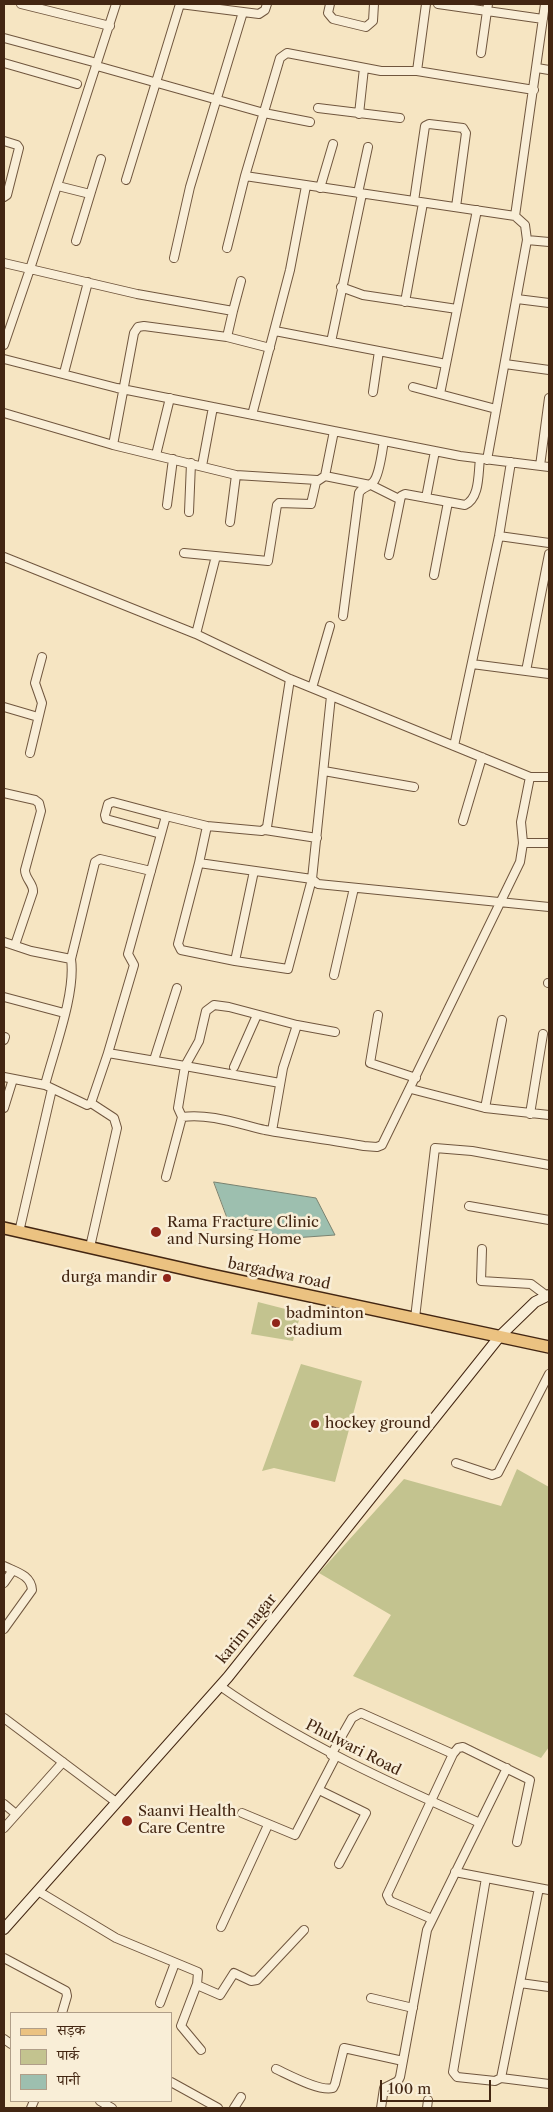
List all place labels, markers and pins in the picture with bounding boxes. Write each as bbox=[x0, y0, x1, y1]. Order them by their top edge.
place label: Rama Fracture Clinic and Nursing Home bbox=[167, 1214, 319, 1249]
marker: Rama Fracture Clinic and Nursing Home bbox=[149, 1225, 163, 1239]
place label: durga mandir bbox=[61, 1269, 157, 1287]
marker: durga mandir bbox=[161, 1272, 173, 1284]
place label: badminton stadium bbox=[286, 1305, 364, 1340]
marker: badminton stadium bbox=[270, 1317, 282, 1329]
place label: hockey ground bbox=[325, 1415, 431, 1433]
marker: hockey ground bbox=[309, 1418, 321, 1430]
place label: Saanvi Health Care Centre bbox=[138, 1803, 236, 1838]
marker: Saanvi Health Care Centre bbox=[120, 1814, 134, 1828]

